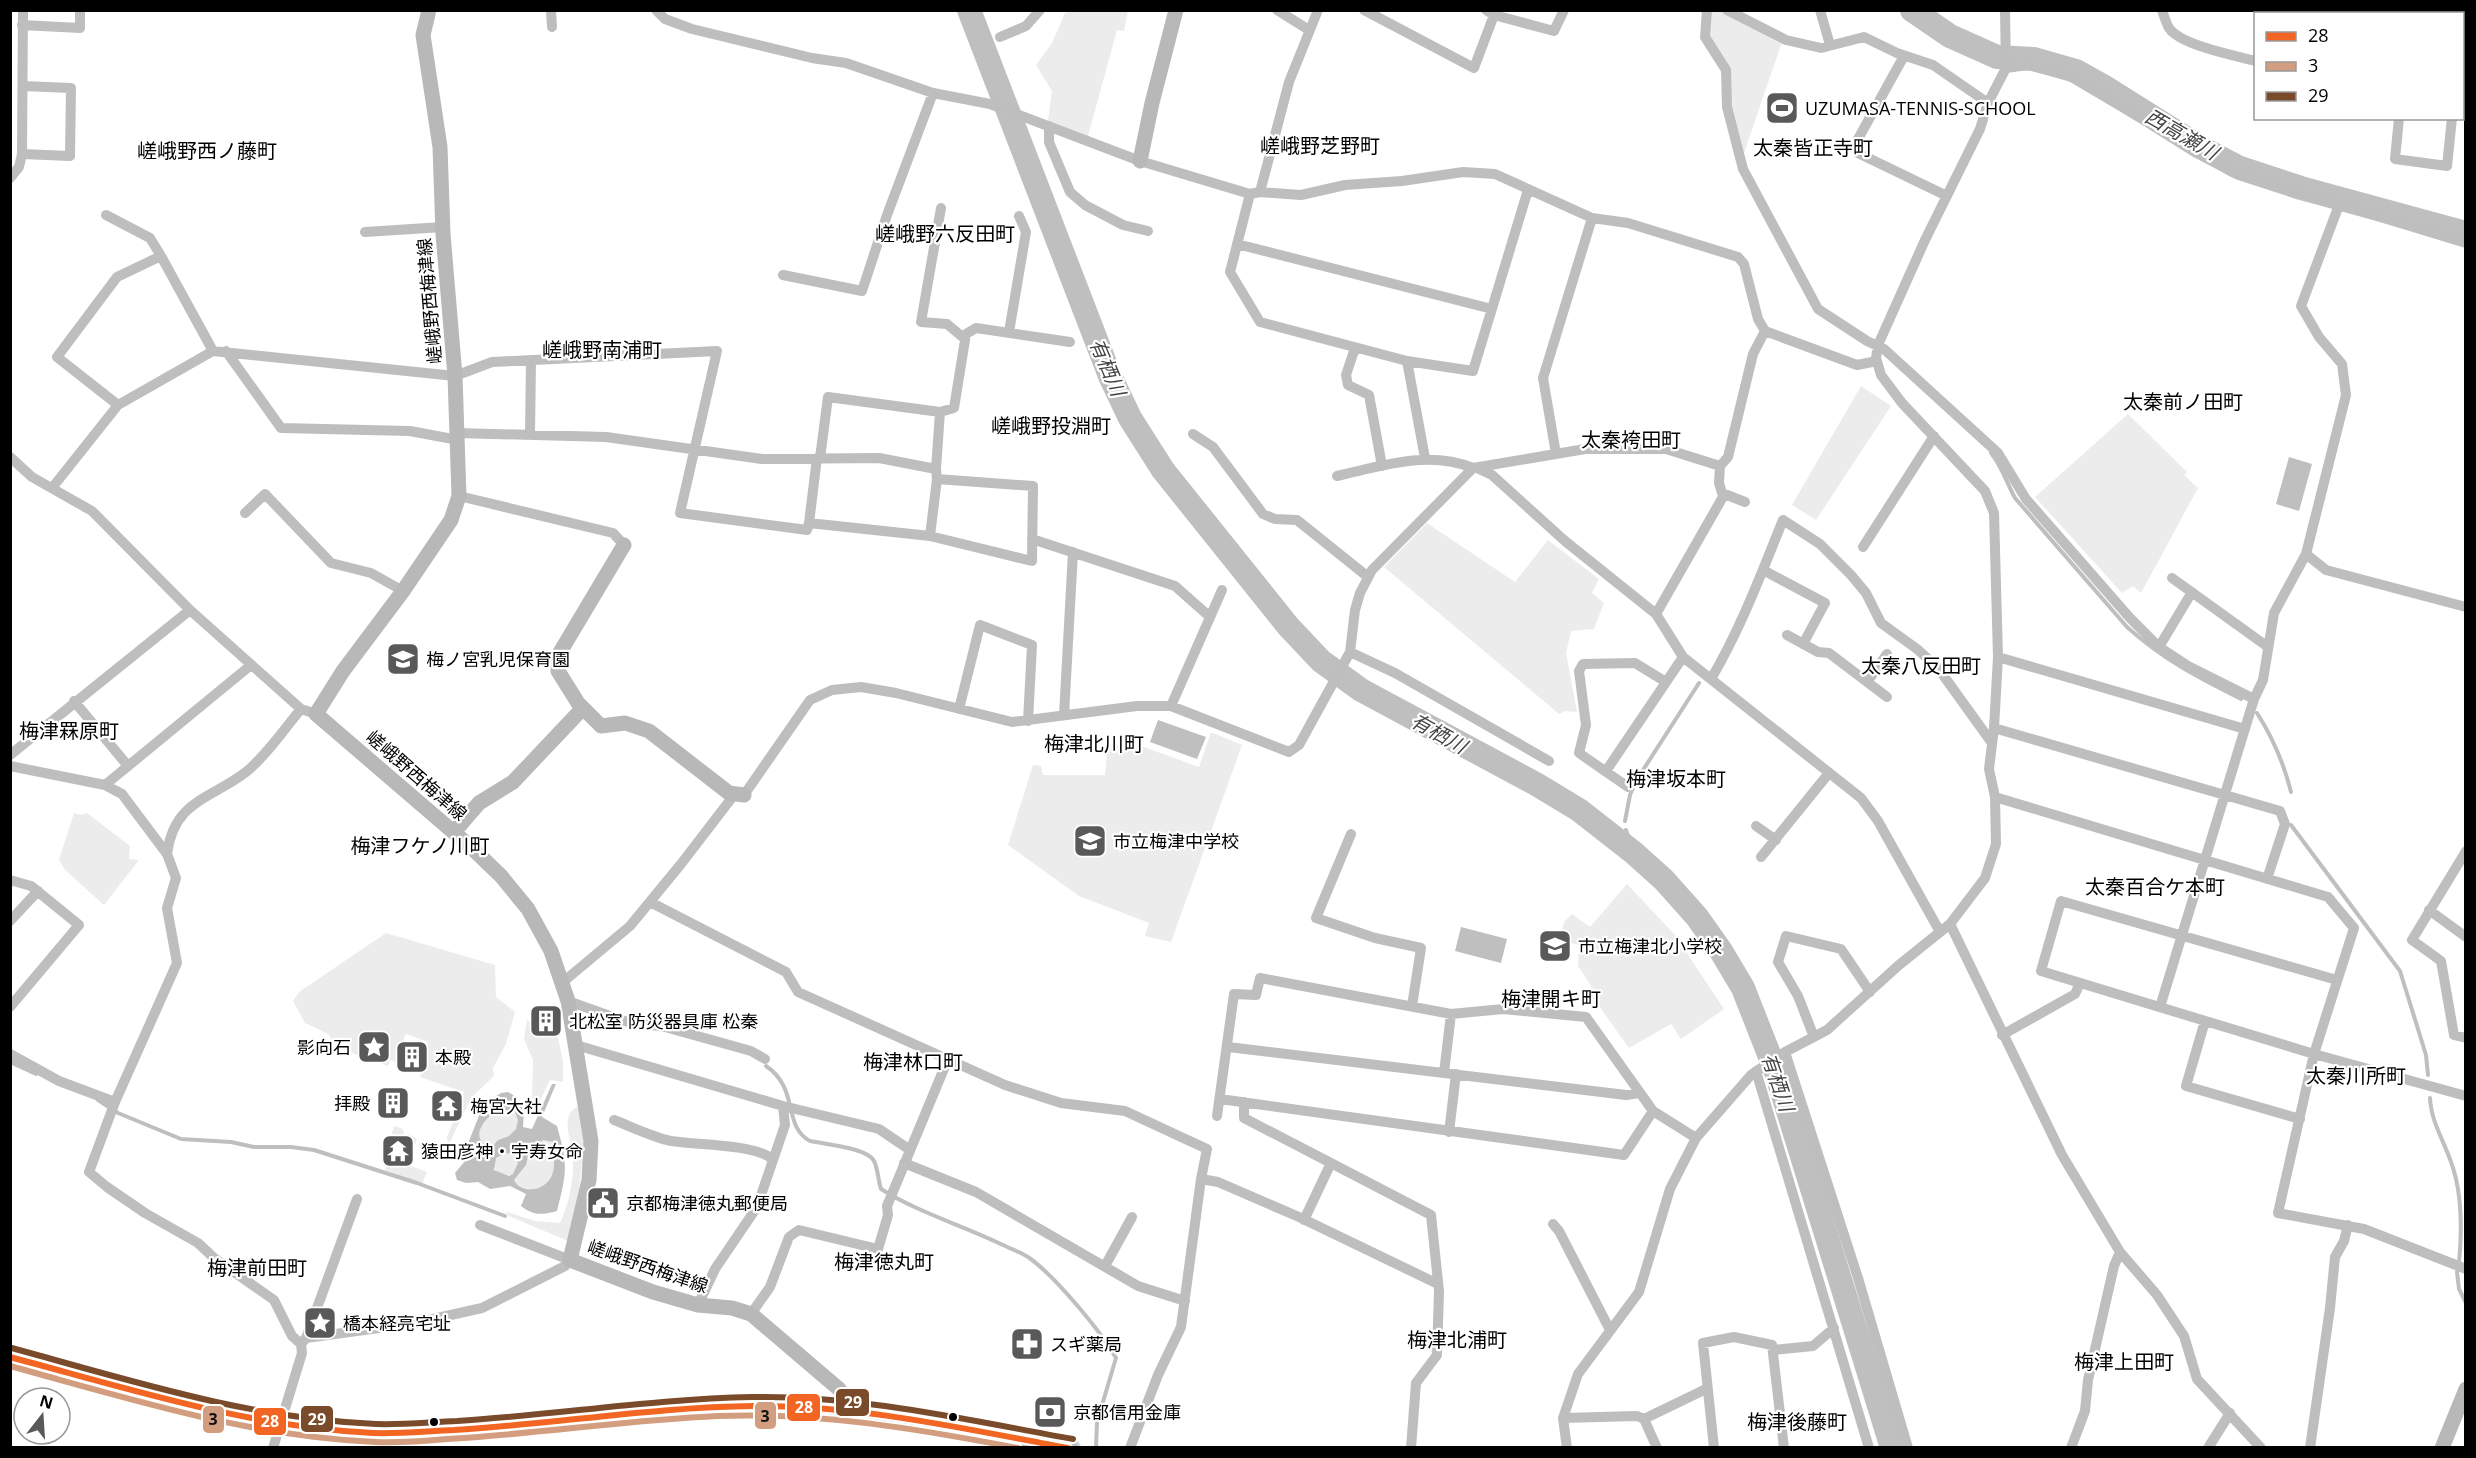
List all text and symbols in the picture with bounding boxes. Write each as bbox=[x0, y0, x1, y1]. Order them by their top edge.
legend bbox=[2254, 12, 2464, 120]
text: 28 bbox=[2308, 23, 2329, 47]
text: 3 bbox=[2308, 53, 2318, 77]
text: 29 bbox=[2308, 83, 2329, 107]
sports icon: UZUMASA-TENNIS-SCHOOL bbox=[1764, 90, 1800, 126]
place label: UZUMASA-TENNIS-SCHOOL bbox=[1805, 96, 2036, 120]
water label: 西高瀬川 bbox=[2141, 102, 2225, 167]
district label: 嵯峨野芝野町 bbox=[1260, 132, 1380, 159]
district label: 太秦皆正寺町 bbox=[1753, 134, 1873, 161]
district label: 嵯峨野西ノ藤町 bbox=[137, 137, 277, 164]
district label: 嵯峨野六反田町 bbox=[875, 220, 1015, 247]
street label: 嵯峨野西梅津線 bbox=[412, 237, 446, 365]
water label: 有栖川 bbox=[1084, 334, 1133, 402]
district label: 嵯峨野南浦町 bbox=[542, 336, 662, 363]
district label: 太秦前ノ田町 bbox=[2123, 388, 2243, 415]
district label: 嵯峨野投淵町 bbox=[991, 412, 1111, 439]
district label: 太秦袴田町 bbox=[1581, 426, 1681, 453]
school or university icon: 梅ノ宮乳児保育園 bbox=[385, 641, 421, 677]
place label: 梅ノ宮乳児保育園 bbox=[426, 647, 570, 671]
district label: 太秦八反田町 bbox=[1861, 652, 1981, 679]
water label: 有栖川 bbox=[1406, 707, 1474, 760]
district label: 梅津罧原町 bbox=[19, 717, 119, 744]
street label: 嵯峨野西梅津線 bbox=[362, 725, 472, 825]
district label: 梅津北川町 bbox=[1044, 730, 1144, 757]
district label: 梅津坂本町 bbox=[1626, 765, 1726, 792]
school or university icon: 市立梅津中学校 bbox=[1072, 823, 1108, 859]
place label: 市立梅津中学校 bbox=[1113, 829, 1239, 853]
district label: 梅津フケノ川町 bbox=[351, 832, 489, 859]
district label: 太秦百合ケ本町 bbox=[2085, 873, 2225, 900]
school or university icon: 市立梅津北小学校 bbox=[1537, 928, 1573, 964]
place label: 市立梅津北小学校 bbox=[1578, 934, 1722, 958]
district label: 梅津開キ町 bbox=[1501, 985, 1601, 1012]
building icon: 北松室 防災器具庫 松秦 bbox=[528, 1003, 564, 1039]
place label: 北松室 防災器具庫 松秦 bbox=[569, 1009, 758, 1033]
place icon: 影向石 bbox=[356, 1029, 392, 1065]
place label: 影向石 bbox=[297, 1035, 351, 1059]
building icon: 本殿 bbox=[394, 1039, 430, 1075]
place label: 本殿 bbox=[435, 1045, 471, 1069]
district label: 梅津林口町 bbox=[863, 1048, 963, 1075]
water label: 有栖川 bbox=[1755, 1049, 1801, 1117]
district label: 太秦川所町 bbox=[2306, 1062, 2406, 1089]
building icon: 拝殿 bbox=[375, 1085, 411, 1121]
temple icon: 梅宮大社 bbox=[429, 1088, 465, 1124]
place label: 拝殿 bbox=[334, 1091, 370, 1115]
place label: 梅宮大社 bbox=[470, 1094, 542, 1118]
temple icon: 猿田彦神・宇寿女命 bbox=[380, 1133, 416, 1169]
place label: 猿田彦神・宇寿女命 bbox=[421, 1139, 583, 1163]
public building icon: 京都梅津徳丸郵便局 bbox=[585, 1185, 621, 1221]
place label: 京都梅津徳丸郵便局 bbox=[626, 1191, 788, 1215]
street label: 嵯峨野西梅津線 bbox=[585, 1234, 711, 1298]
district label: 梅津徳丸町 bbox=[834, 1248, 934, 1275]
district label: 梅津前田町 bbox=[207, 1254, 307, 1281]
place icon: 橋本経亮宅址 bbox=[302, 1305, 338, 1341]
place label: 橋本経亮宅址 bbox=[343, 1311, 451, 1335]
pharmacy icon: スギ薬局 bbox=[1009, 1326, 1045, 1362]
district label: 梅津北浦町 bbox=[1407, 1326, 1507, 1353]
place label: スギ薬局 bbox=[1050, 1332, 1122, 1356]
district label: 梅津上田町 bbox=[2074, 1348, 2174, 1375]
north arrow bbox=[12, 1386, 72, 1446]
line badge: 29 bbox=[835, 1388, 870, 1417]
text: N bbox=[37, 1389, 56, 1414]
text: 29 bbox=[844, 1391, 862, 1413]
line badge: 28 bbox=[786, 1393, 821, 1422]
bank icon: 京都信用金庫 bbox=[1032, 1394, 1068, 1430]
text: 28 bbox=[795, 1396, 813, 1418]
place label: 京都信用金庫 bbox=[1073, 1400, 1181, 1424]
line badge: 3 bbox=[754, 1401, 777, 1430]
line badge: 3 bbox=[202, 1405, 225, 1434]
line badge: 29 bbox=[300, 1405, 334, 1433]
text: 3 bbox=[760, 1405, 770, 1427]
line badge: 28 bbox=[253, 1407, 287, 1436]
text: 3 bbox=[208, 1408, 218, 1430]
text: 29 bbox=[308, 1408, 326, 1430]
district label: 梅津後藤町 bbox=[1747, 1408, 1847, 1435]
text: 28 bbox=[261, 1410, 279, 1432]
unlabelled marker bbox=[947, 1411, 959, 1423]
unlabelled marker bbox=[428, 1416, 440, 1428]

